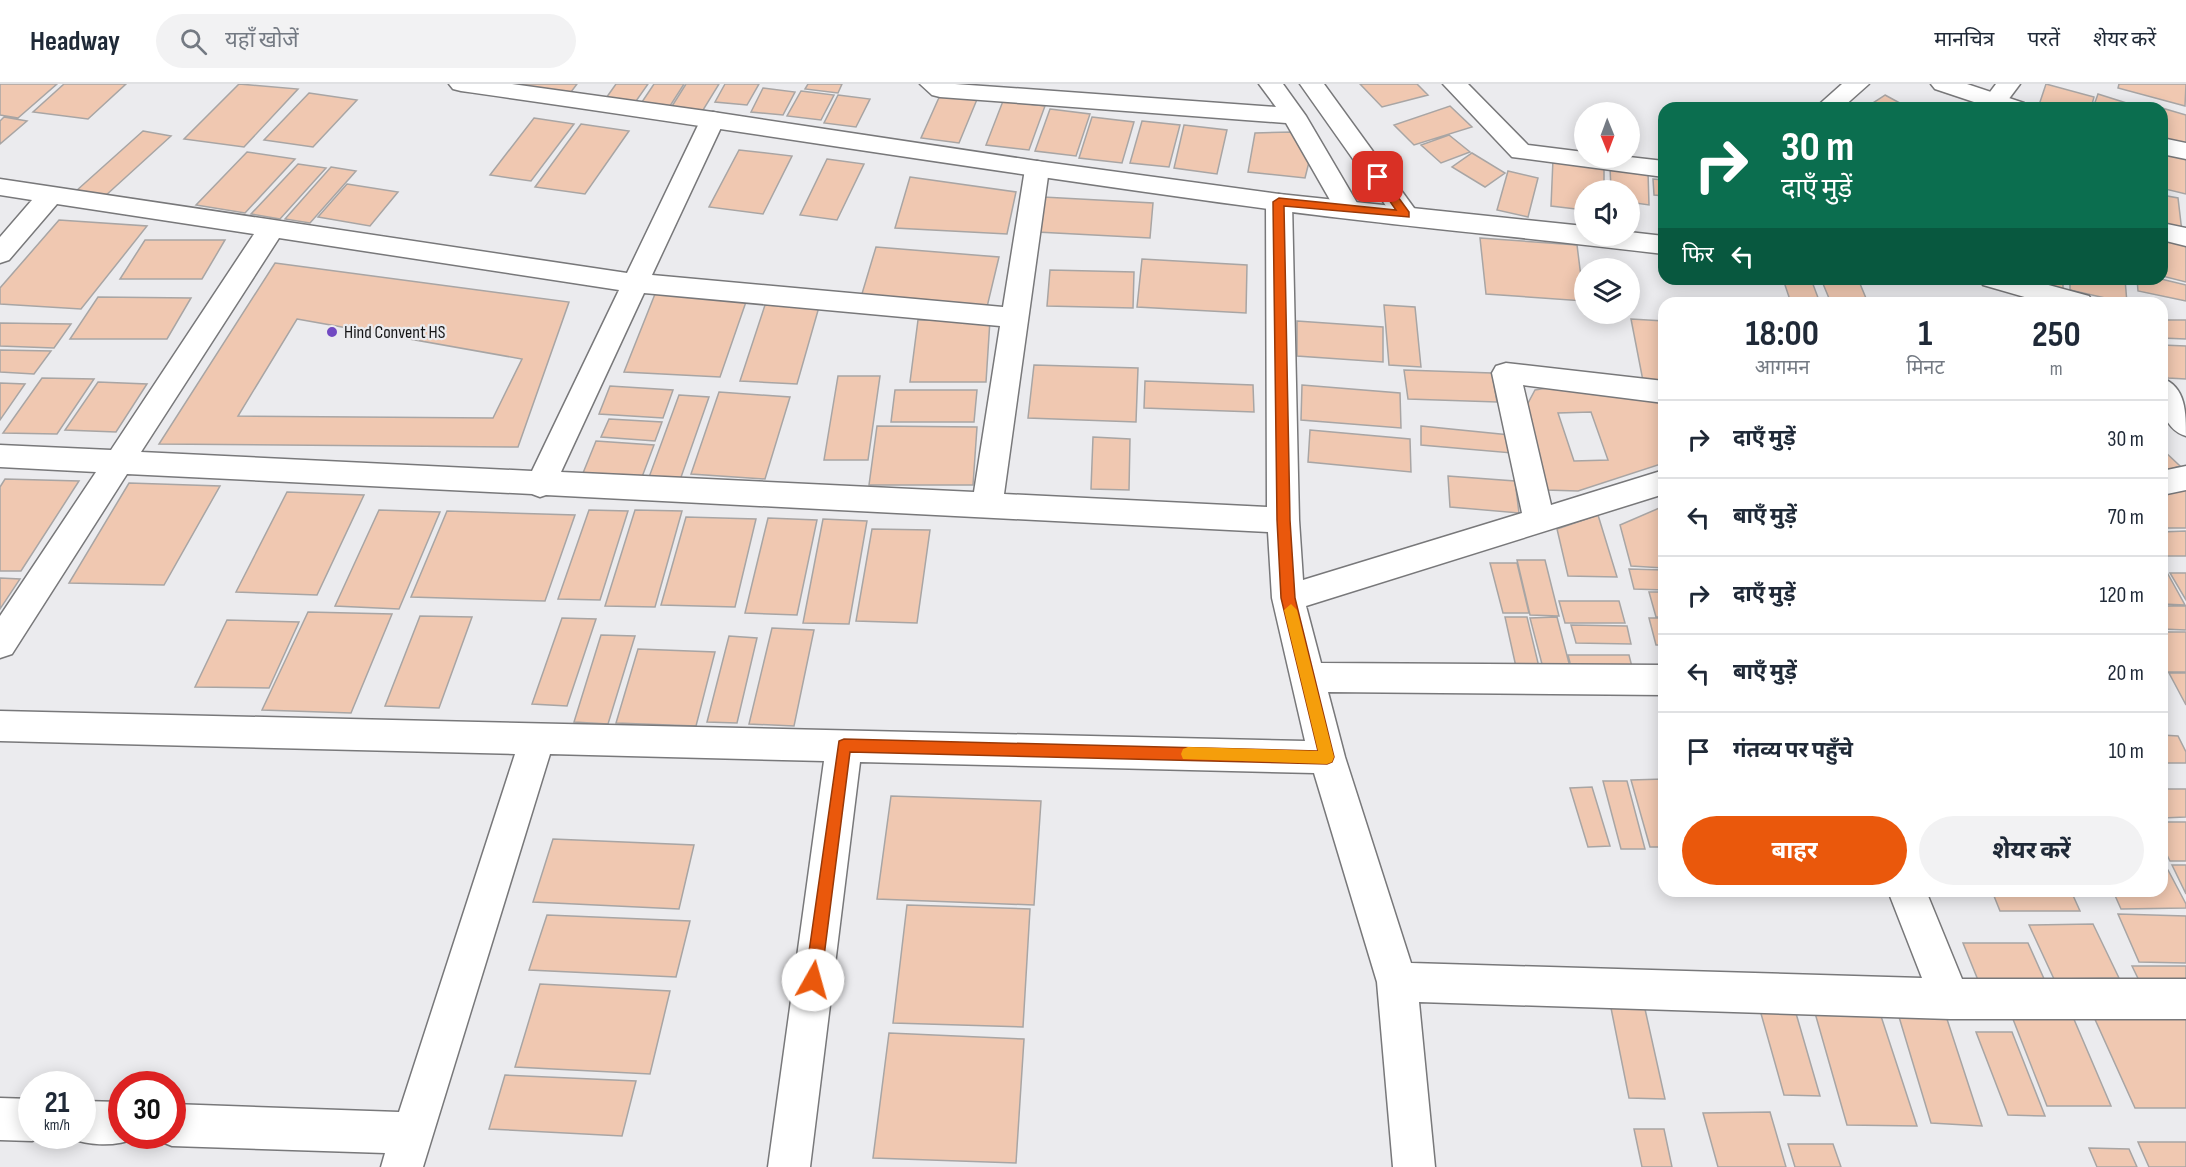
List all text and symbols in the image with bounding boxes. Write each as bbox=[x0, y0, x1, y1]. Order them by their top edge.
search box bbox=[156, 14, 576, 68]
text: Headway bbox=[30, 25, 120, 58]
icon: search bbox=[177, 25, 210, 58]
text: यहाँ खोजें bbox=[225, 27, 299, 54]
text: मानचित्र bbox=[1934, 27, 1994, 52]
text: परतें bbox=[2027, 27, 2060, 52]
text: शेयर करें bbox=[2093, 27, 2156, 52]
north arrow bbox=[1574, 102, 1640, 168]
map controls bbox=[1574, 102, 1640, 324]
text: 30 m bbox=[1781, 122, 1854, 173]
icon: right bbox=[1682, 126, 1760, 204]
pin bbox=[1352, 151, 1403, 202]
icon: arrive bbox=[1361, 160, 1394, 193]
text: दाएँ मुड़ें bbox=[1781, 173, 1852, 205]
button: sound bbox=[1574, 180, 1640, 246]
icon: left bbox=[1726, 240, 1759, 273]
text: फिर bbox=[1682, 242, 1714, 269]
button: layers bbox=[1574, 258, 1640, 324]
text: 18:00 bbox=[1745, 313, 1819, 356]
text: 1 bbox=[1918, 313, 1932, 356]
text: 250 bbox=[2032, 314, 2081, 357]
place label: Hind Convent HS bbox=[344, 322, 446, 343]
marker: Hind Convent HS bbox=[325, 325, 339, 339]
text: आगमन bbox=[1755, 356, 1809, 380]
text: मिनट bbox=[1906, 356, 1945, 380]
text: m bbox=[2050, 357, 2063, 381]
icon: right bbox=[1682, 423, 1715, 456]
text: दाएँ मुड़ें bbox=[1733, 425, 1796, 452]
text: 30 m bbox=[2107, 426, 2144, 453]
icon: left bbox=[1682, 501, 1715, 534]
text: बाएँ मुड़ें bbox=[1733, 503, 1797, 530]
text: 70 m bbox=[2108, 504, 2144, 531]
icon: right bbox=[1682, 579, 1715, 612]
text: दाएँ मुड़ें bbox=[1733, 581, 1796, 608]
text: 120 m bbox=[2100, 582, 2144, 609]
icon: left bbox=[1682, 657, 1715, 690]
text: बाएँ मुड़ें bbox=[1733, 659, 1797, 686]
text: 20 m bbox=[2108, 660, 2144, 687]
icon: arrive bbox=[1682, 735, 1715, 768]
text: गंतव्य पर पहुँचे bbox=[1733, 737, 1853, 764]
text: 10 m bbox=[2109, 738, 2144, 765]
button: बाहर bbox=[1682, 816, 1907, 885]
button: शेयर करें bbox=[1919, 816, 2144, 885]
position arrow bbox=[781, 948, 845, 1012]
speed limit sign: 30 bbox=[108, 1071, 186, 1149]
text: 21 bbox=[45, 1085, 69, 1121]
text: km/h bbox=[44, 1116, 70, 1135]

